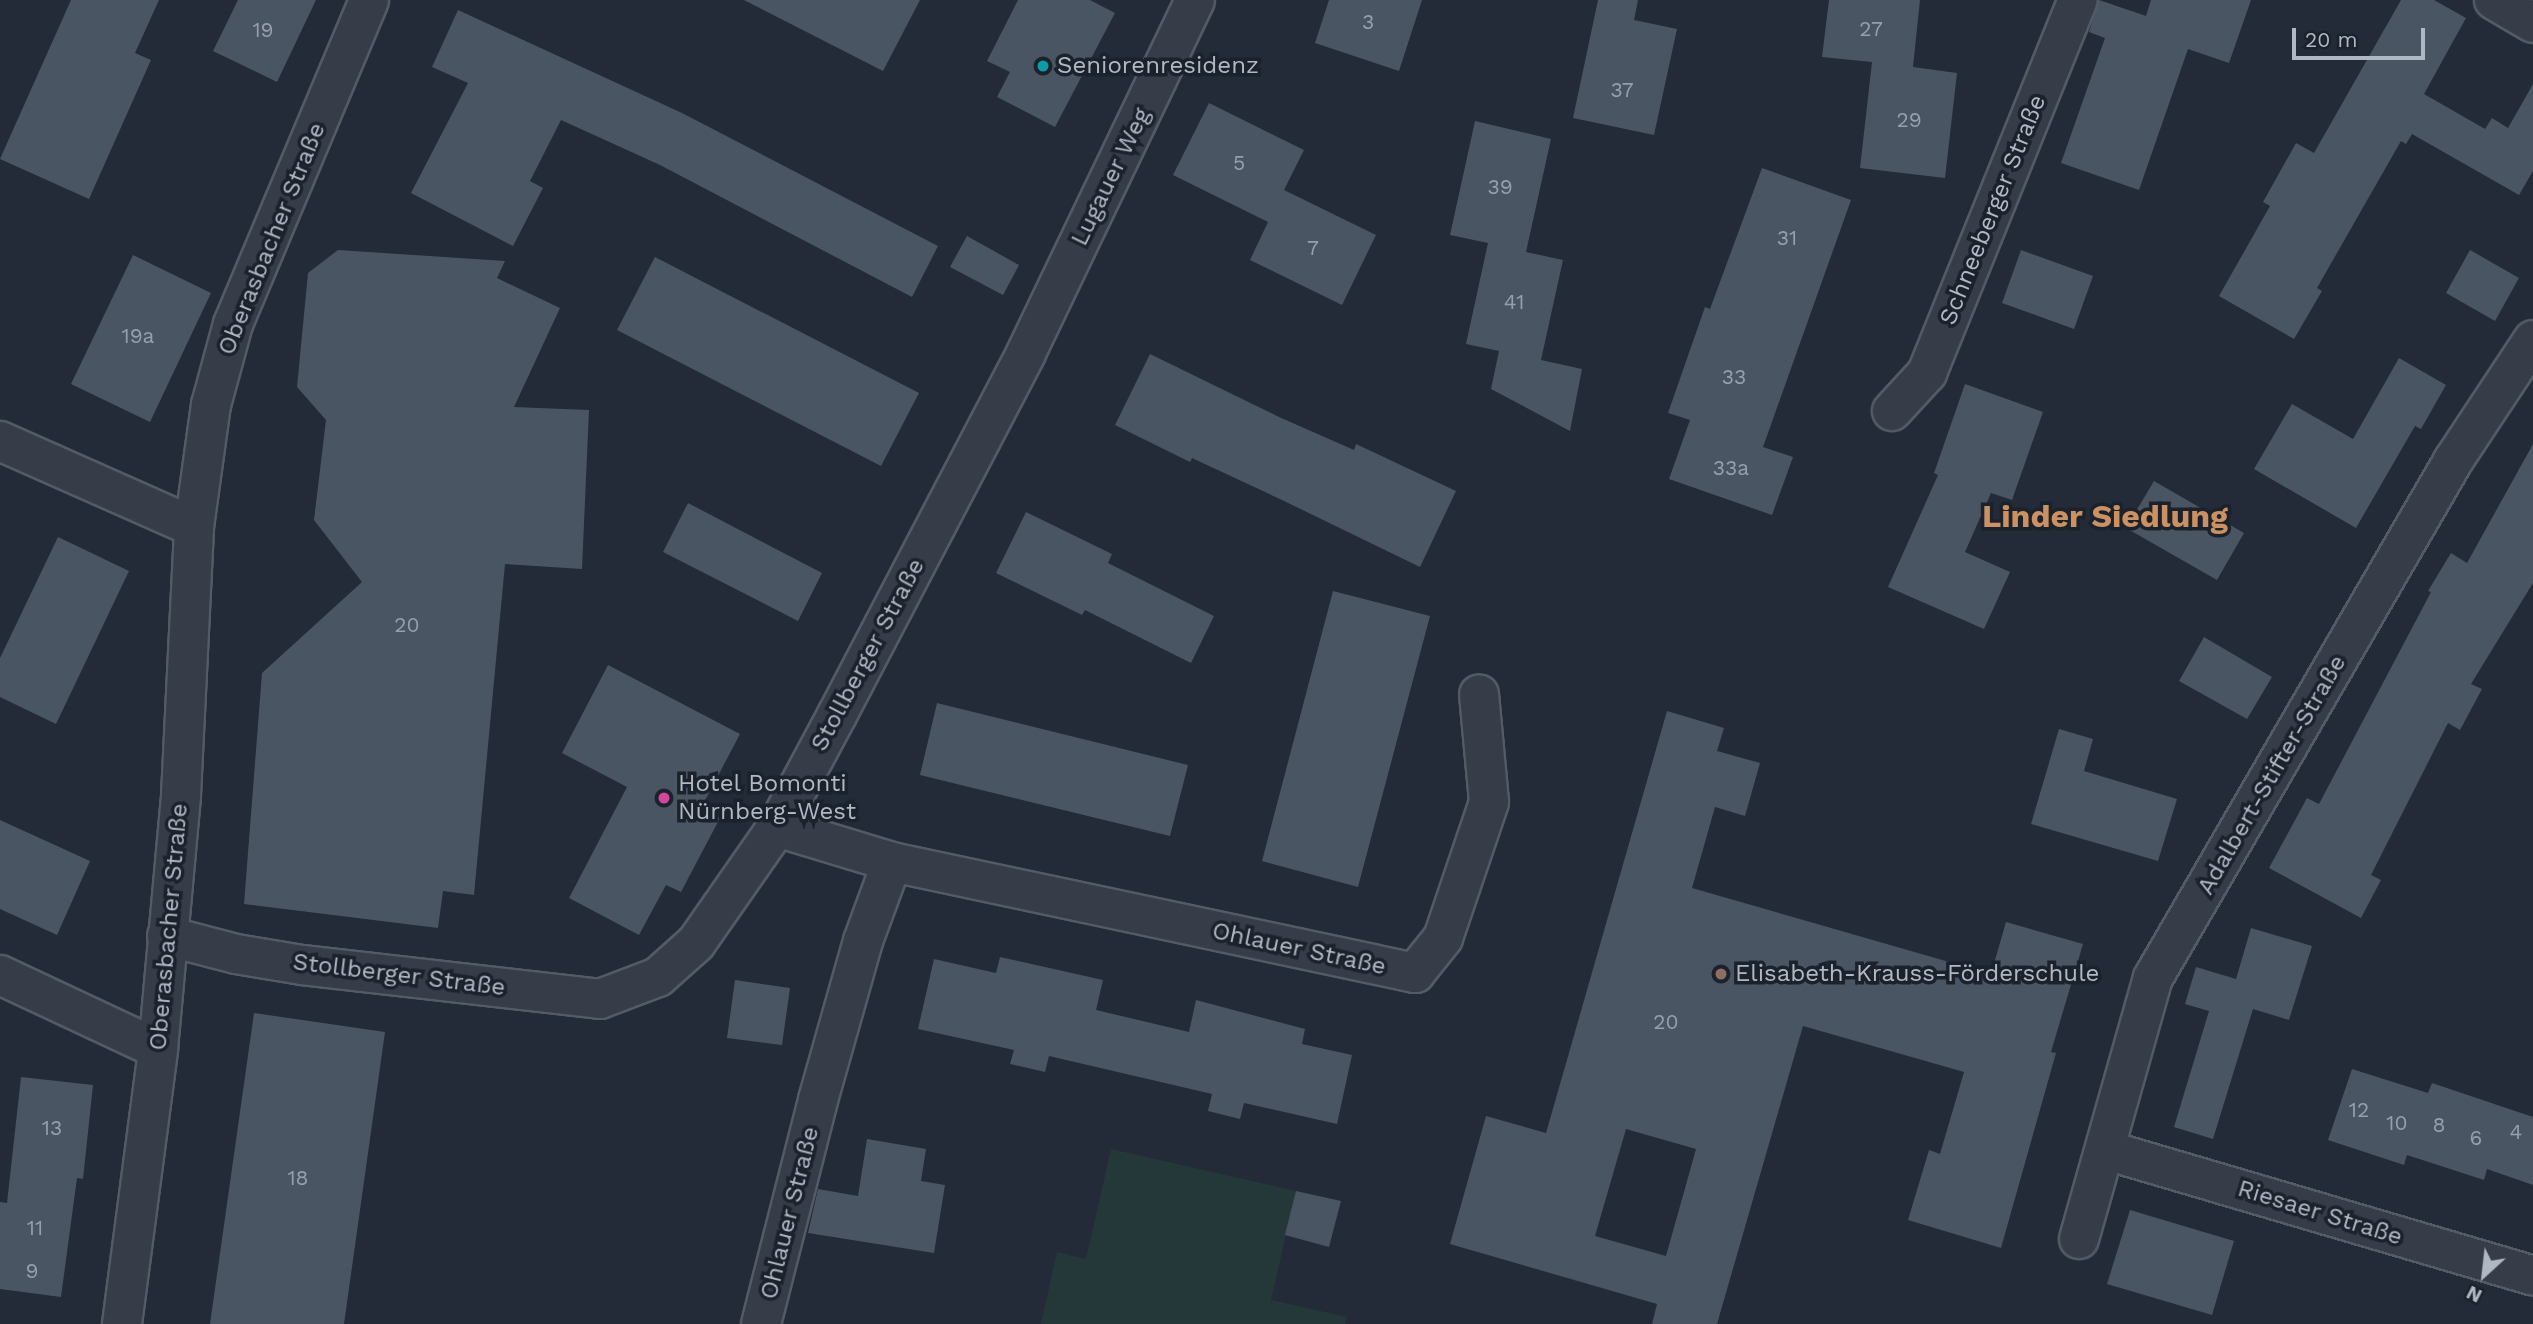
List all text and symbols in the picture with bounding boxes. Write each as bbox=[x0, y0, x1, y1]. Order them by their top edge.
house number: 3 bbox=[1362, 9, 1374, 35]
scale bar bbox=[2295, 14, 2428, 58]
house number: 27 bbox=[1859, 16, 1883, 42]
house number: 19 bbox=[252, 17, 274, 43]
text: 20 m bbox=[2305, 27, 2357, 52]
place label: Seniorenresidenz bbox=[1057, 52, 1259, 80]
marker: Seniorenresidenz bbox=[1035, 58, 1051, 74]
house number: 37 bbox=[1610, 77, 1634, 103]
street label: Schneeberger Straße bbox=[1934, 91, 2052, 329]
street label: Lugauer Weg bbox=[1065, 103, 1157, 251]
house number: 29 bbox=[1896, 107, 1922, 133]
street label: Oberasbacher Straße bbox=[212, 118, 332, 360]
house number: 5 bbox=[1233, 150, 1245, 176]
house number: 39 bbox=[1487, 174, 1513, 200]
house number: 31 bbox=[1777, 225, 1797, 251]
house number: 7 bbox=[1307, 235, 1319, 261]
house number: 41 bbox=[1504, 289, 1524, 315]
house number: 19a bbox=[121, 323, 155, 349]
house number: 33 bbox=[1722, 364, 1746, 390]
house number: 33a bbox=[1713, 455, 1749, 481]
district label: Linder Siedlung bbox=[1982, 497, 2228, 535]
street label: Stollberger Straße bbox=[805, 554, 931, 756]
house number: 20 bbox=[394, 612, 420, 638]
street label: Adalbert-Stifter-Straße bbox=[2192, 650, 2352, 900]
place label: Hotel Bomonti Nürnberg-West bbox=[678, 770, 856, 826]
marker: Hotel Bomonti Nürnberg-West bbox=[656, 790, 672, 806]
street label: Oberasbacher Straße bbox=[144, 802, 194, 1052]
street label: Ohlauer Straße bbox=[1209, 916, 1389, 982]
street label: Stollberger Straße bbox=[291, 948, 507, 1002]
place label: Elisabeth-Krauss-Förderschule bbox=[1735, 960, 2099, 988]
marker: Elisabeth-Krauss-Förderschule bbox=[1713, 966, 1729, 982]
house number: 20 bbox=[1653, 1009, 1679, 1035]
house number: 12 bbox=[2349, 1097, 2369, 1123]
house number: 10 bbox=[2386, 1110, 2408, 1136]
house number: 8 bbox=[2433, 1112, 2445, 1138]
house number: 13 bbox=[42, 1115, 62, 1141]
house number: 4 bbox=[2510, 1119, 2522, 1145]
street label: Ohlauer Straße bbox=[755, 1123, 825, 1303]
house number: 6 bbox=[2470, 1125, 2482, 1151]
house number: 18 bbox=[287, 1165, 309, 1191]
street label: Riesaer Straße bbox=[2234, 1174, 2406, 1252]
house number: 11 bbox=[27, 1215, 43, 1241]
north arrow bbox=[2449, 1240, 2519, 1310]
house number: 9 bbox=[26, 1258, 38, 1284]
text: N bbox=[2463, 1281, 2486, 1308]

